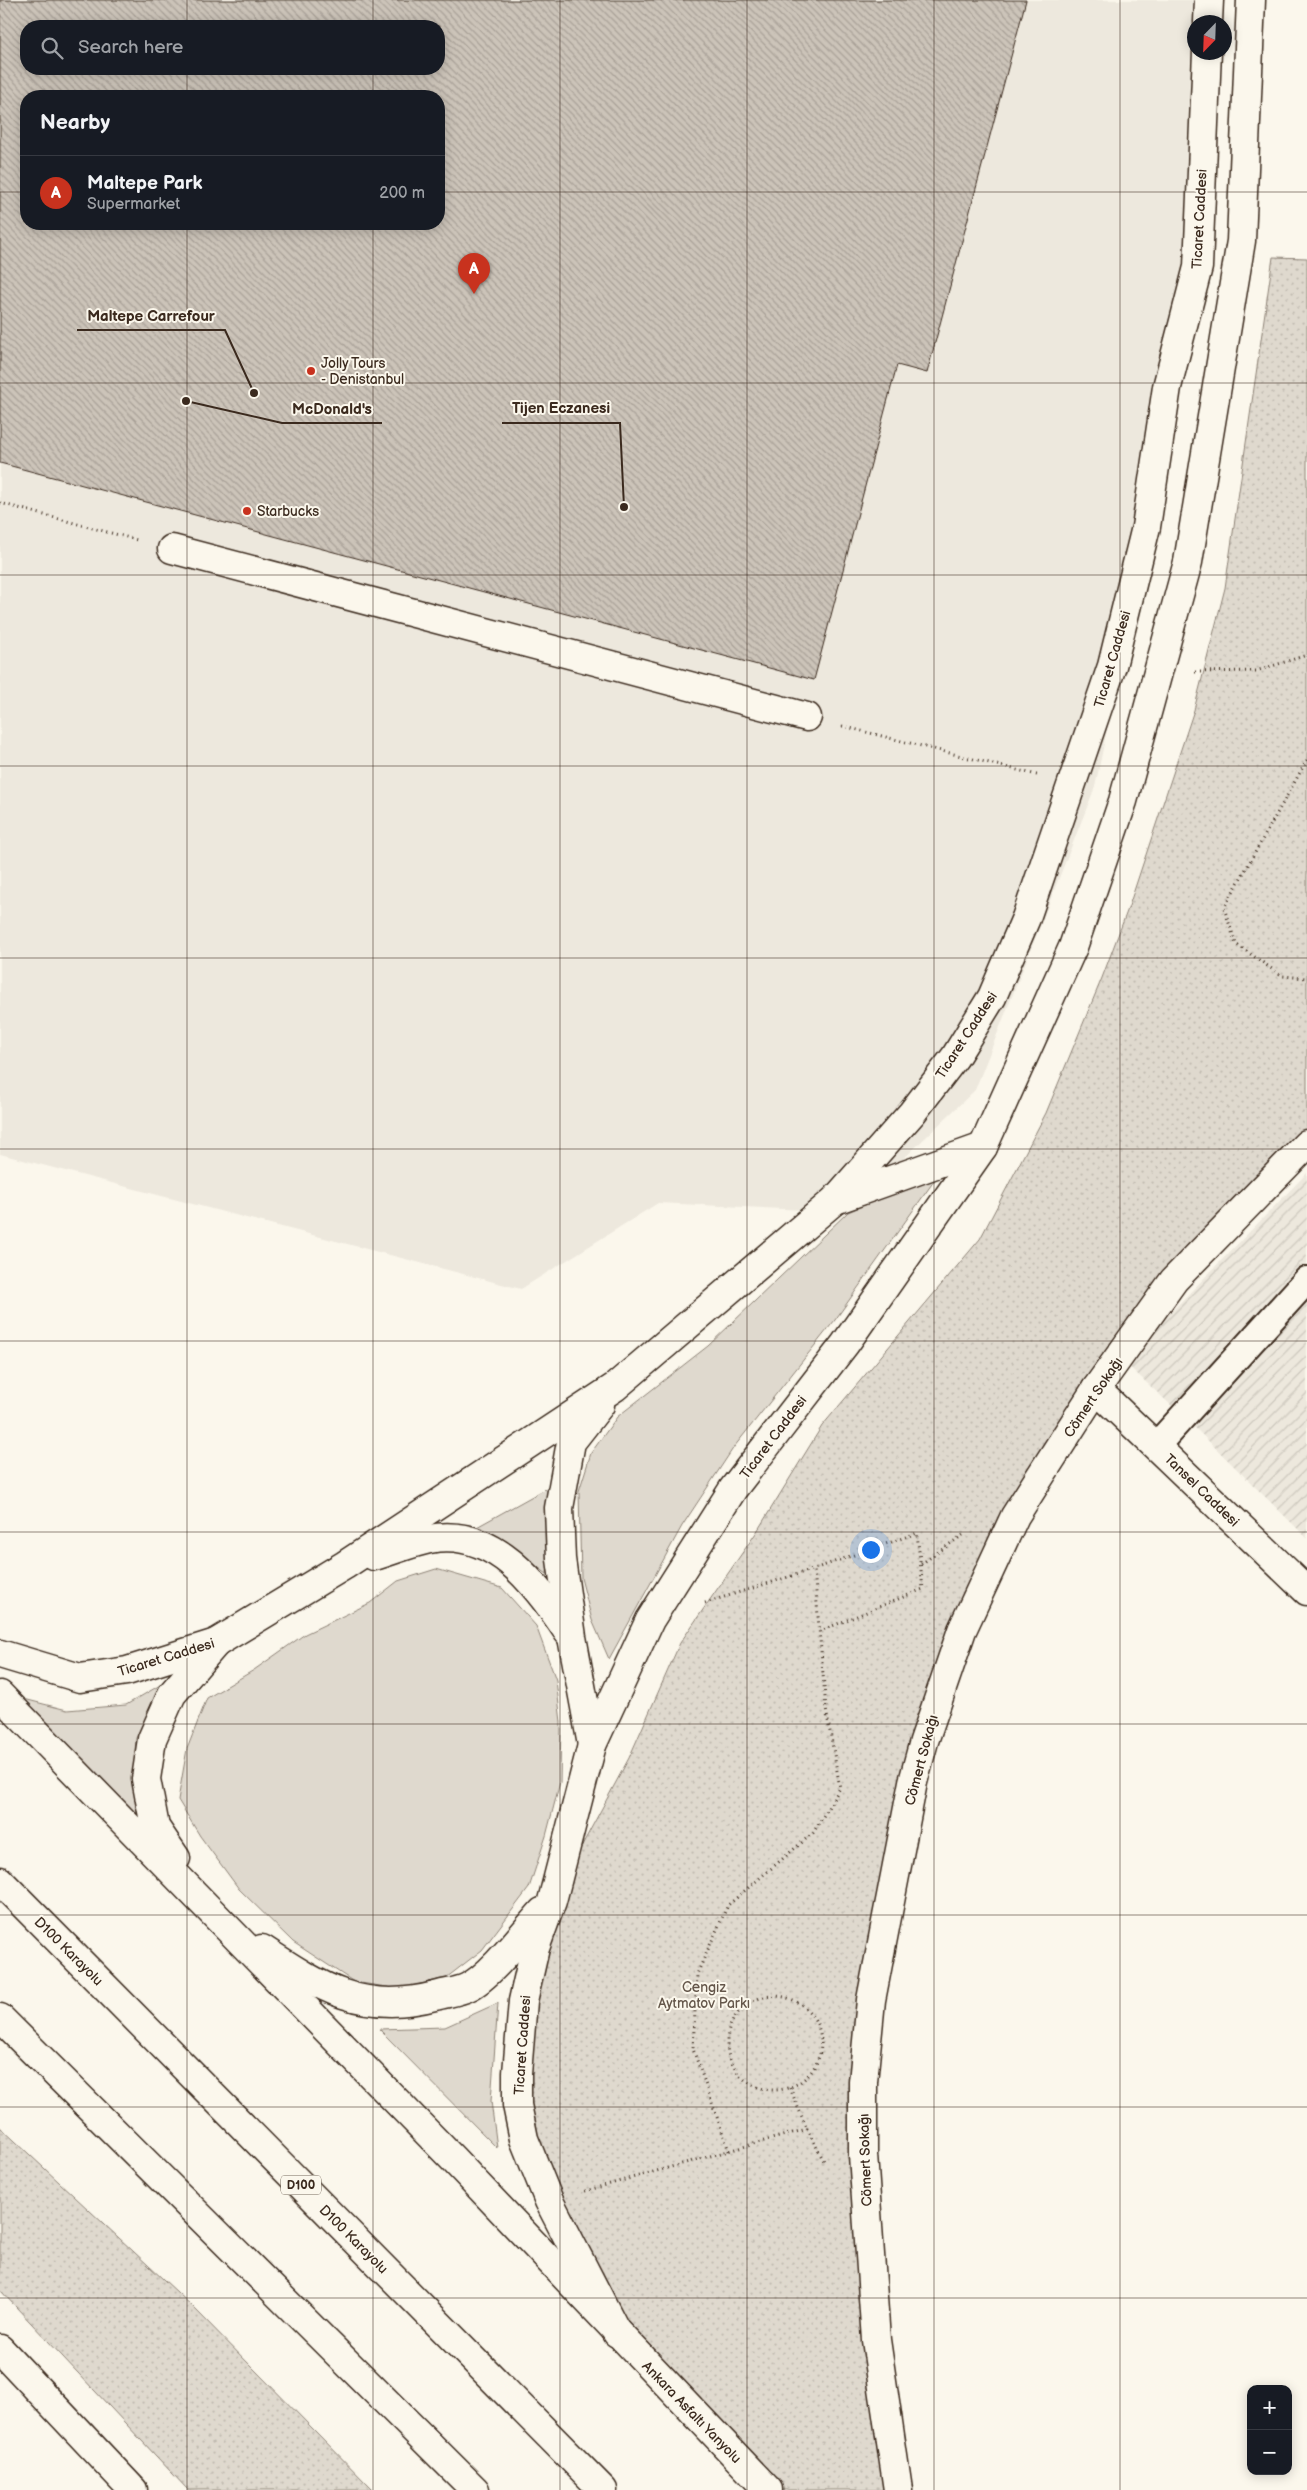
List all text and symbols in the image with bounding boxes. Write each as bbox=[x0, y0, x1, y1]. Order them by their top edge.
north arrow bbox=[1187, 15, 1232, 60]
search box bbox=[20, 20, 445, 75]
icon: search bbox=[38, 34, 66, 62]
text: Search here bbox=[78, 36, 183, 59]
text: Nearby bbox=[40, 110, 110, 135]
street label: Ticaret Caddesi bbox=[1188, 169, 1211, 269]
text: Maltepe Park bbox=[87, 172, 202, 195]
text: A bbox=[51, 184, 61, 203]
text: 200 m bbox=[379, 184, 425, 203]
text: Supermarket bbox=[87, 195, 180, 214]
pin: A bbox=[458, 253, 490, 294]
callout: Maltepe Carrefour bbox=[77, 300, 225, 330]
text: Maltepe Carrefour bbox=[87, 307, 216, 326]
place label: Jolly Tours - Denistanbul bbox=[321, 355, 404, 388]
marker: Jolly Tours - Denistanbul bbox=[305, 365, 317, 377]
callout: McDonald's bbox=[282, 393, 382, 423]
callout: Tijen Eczanesi bbox=[502, 393, 620, 423]
text: Tijen Eczanesi bbox=[512, 399, 610, 418]
text: McDonald's bbox=[292, 400, 372, 419]
place label: Starbucks bbox=[257, 503, 319, 520]
marker: Starbucks bbox=[241, 505, 253, 517]
street label: Ticaret Caddesi bbox=[1091, 609, 1134, 710]
street label: Ticaret Caddesi bbox=[932, 989, 1001, 1082]
street label: Cömert Sokağı bbox=[1060, 1354, 1126, 1441]
street label: Ticaret Caddesi bbox=[736, 1392, 810, 1482]
street label: Tansel Caddesi bbox=[1161, 1450, 1243, 1530]
your location bbox=[858, 1537, 884, 1563]
street label: Ticaret Caddesi bbox=[116, 1635, 216, 1680]
street label: Cömert Sokağı bbox=[901, 1713, 942, 1807]
street label: D100 Karayolu bbox=[31, 1913, 107, 1989]
park label: Cengiz Aytmatov Parkı bbox=[658, 1979, 750, 2012]
street label: Ticaret Caddesi bbox=[511, 1995, 534, 2096]
street label: Cömert Sokağı bbox=[855, 2113, 876, 2207]
road number: D100 bbox=[281, 2176, 321, 2194]
street label: D100 Karayolu bbox=[316, 2201, 392, 2277]
street label: Ankara Asfaltı Yanyolu bbox=[638, 2358, 745, 2467]
map controls bbox=[1247, 2385, 1292, 2475]
button: + bbox=[1247, 2385, 1292, 2430]
button: − bbox=[1247, 2430, 1292, 2475]

